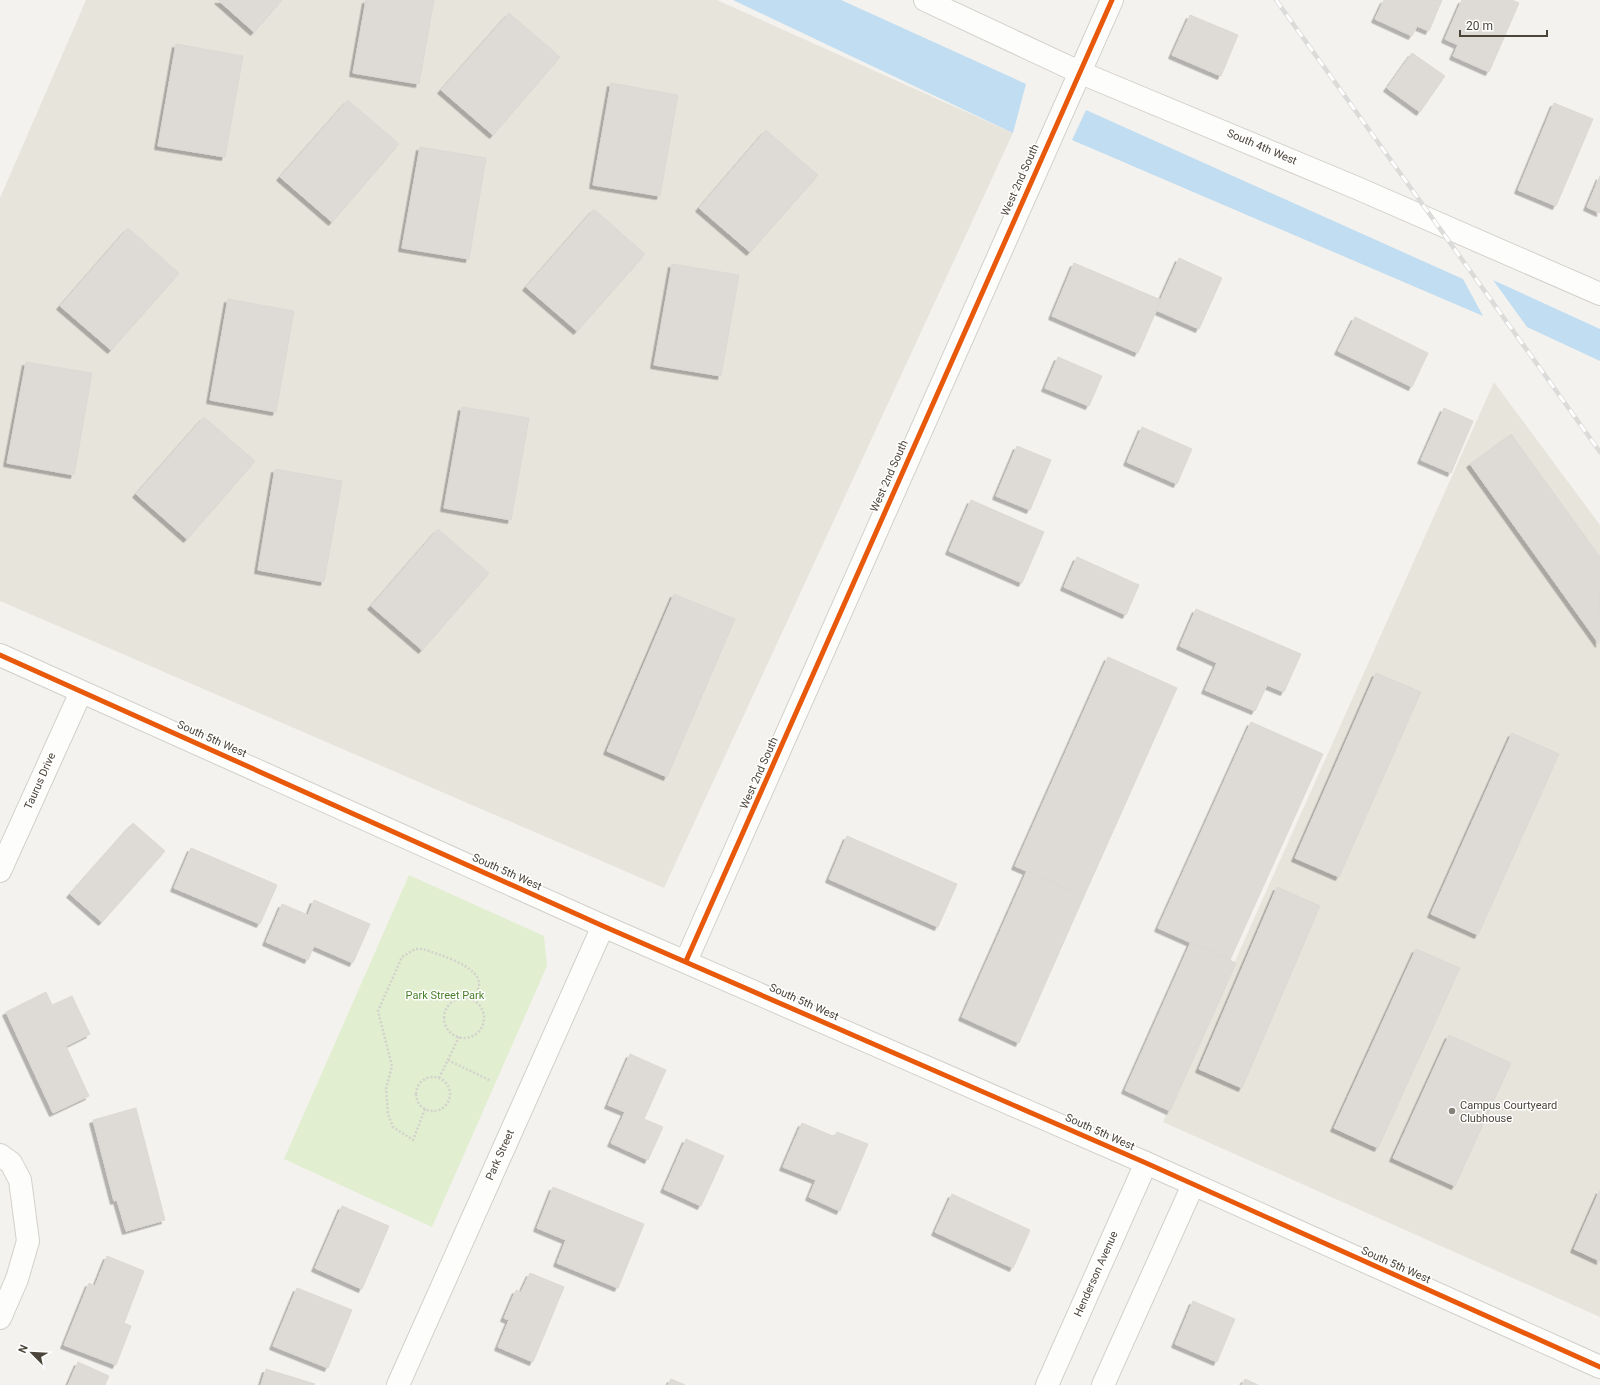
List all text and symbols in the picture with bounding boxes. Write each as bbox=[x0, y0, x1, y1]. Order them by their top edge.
scale bar bbox=[1460, 12, 1547, 38]
text: 20 m bbox=[1466, 19, 1493, 33]
street label: South 4th West bbox=[1225, 126, 1299, 168]
street label: West 2nd South bbox=[998, 142, 1042, 218]
street label: West 2nd South bbox=[867, 438, 911, 514]
street label: South 5th West bbox=[175, 718, 249, 760]
street label: West 2nd South bbox=[737, 735, 781, 811]
street label: Taurus Drive bbox=[22, 750, 58, 811]
street label: South 5th West bbox=[470, 851, 544, 893]
street label: South 5th West bbox=[767, 981, 841, 1023]
park label: Park Street Park bbox=[406, 989, 485, 1002]
place label: Campus Courtyeard Clubhouse bbox=[1460, 1099, 1557, 1125]
marker: Campus Courtyeard Clubhouse bbox=[1447, 1106, 1457, 1116]
street label: South 5th West bbox=[1063, 1111, 1137, 1153]
street label: Park Street bbox=[483, 1127, 517, 1182]
street label: Henderson Avenue bbox=[1071, 1229, 1121, 1319]
street label: South 5th West bbox=[1359, 1244, 1433, 1286]
north arrow bbox=[12, 1333, 52, 1373]
text: N bbox=[16, 1343, 31, 1355]

